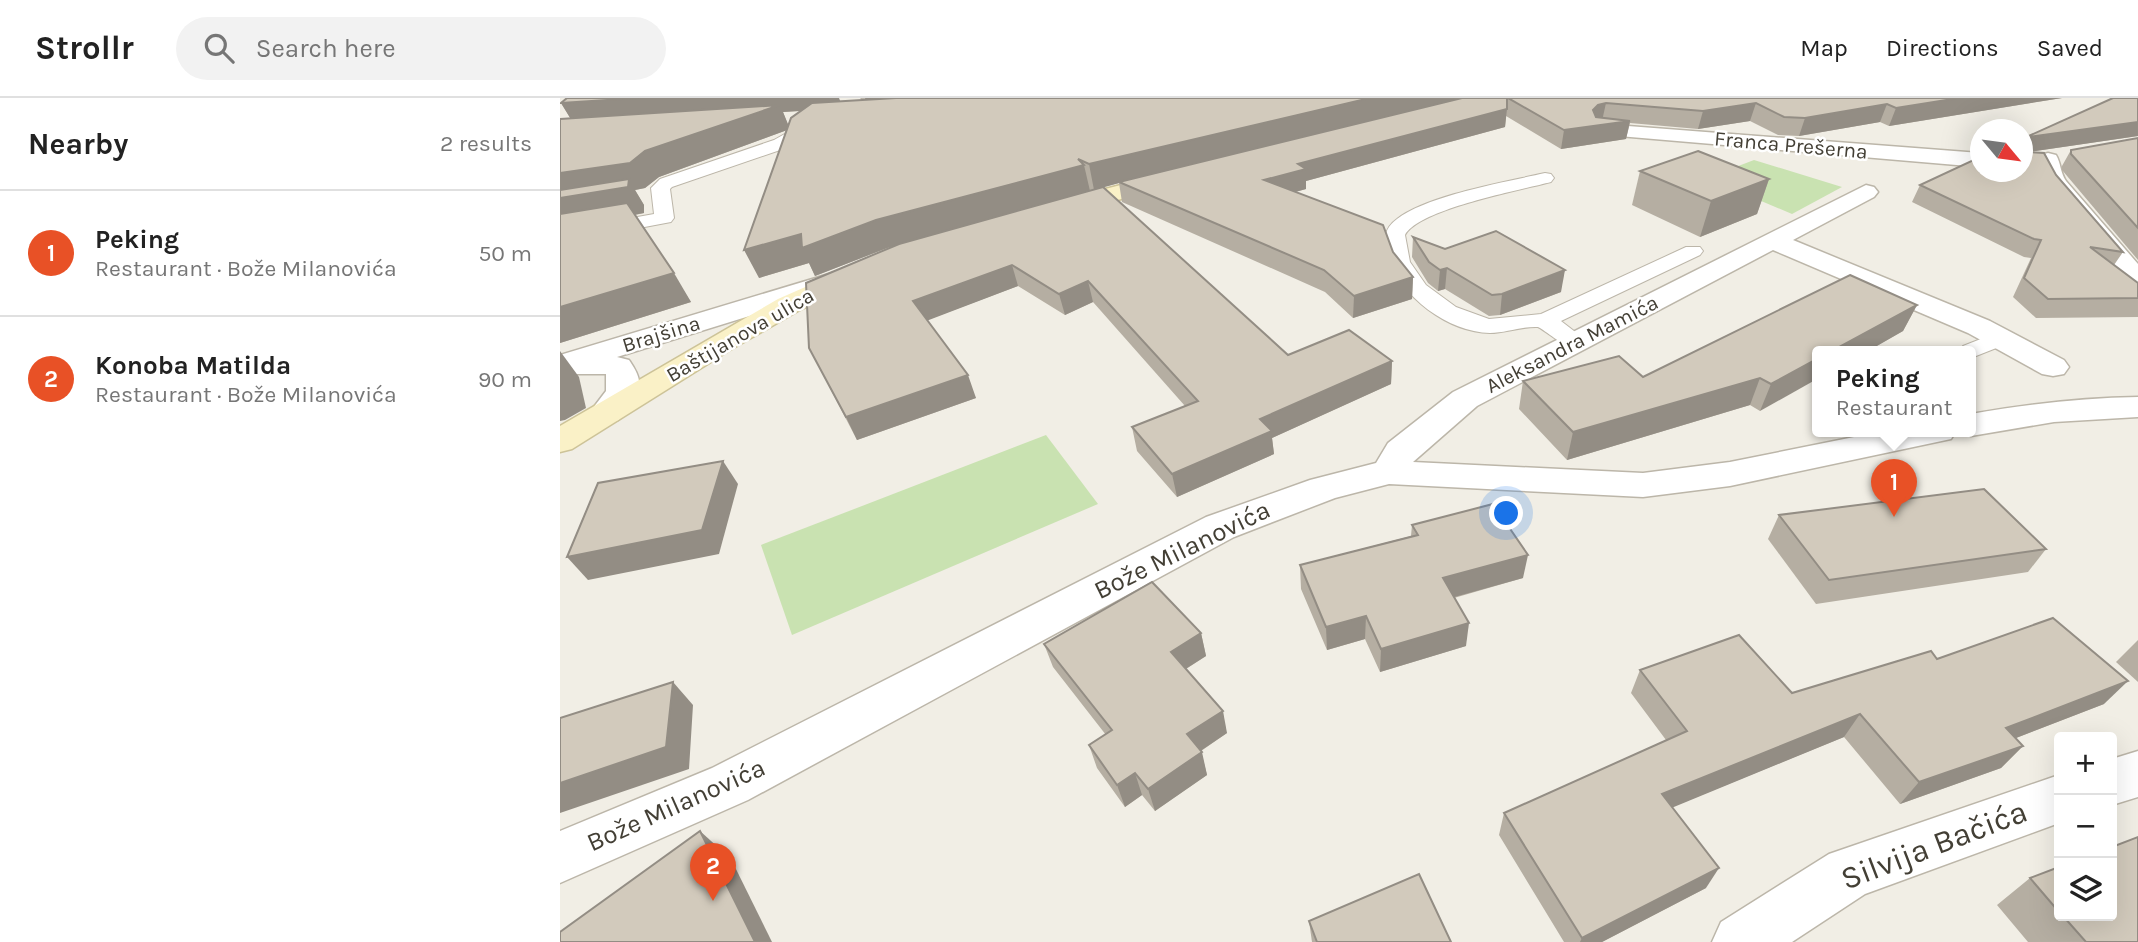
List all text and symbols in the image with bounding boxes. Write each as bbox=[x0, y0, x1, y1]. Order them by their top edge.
search box bbox=[176, 17, 666, 80]
text: Strollr bbox=[35, 29, 134, 67]
icon: search bbox=[200, 29, 238, 67]
text: Search here bbox=[256, 33, 396, 64]
text: Map bbox=[1800, 34, 1848, 62]
text: Directions bbox=[1886, 34, 1999, 62]
text: Saved bbox=[2037, 34, 2103, 62]
north arrow bbox=[1970, 119, 2033, 182]
text: Nearby bbox=[28, 126, 128, 162]
street label: Franca Prešerna bbox=[1713, 126, 1869, 164]
text: 2 results bbox=[440, 130, 532, 157]
text: Peking bbox=[95, 224, 179, 255]
text: 1 bbox=[47, 240, 55, 267]
text: 50 m bbox=[478, 240, 532, 267]
text: Restaurant · Bože Milanovića bbox=[95, 255, 397, 282]
street label: Baštijanova ulica bbox=[662, 283, 818, 387]
street label: Aleksandra Mamića bbox=[1482, 290, 1662, 398]
street label: Brajšina bbox=[619, 311, 703, 357]
popup bbox=[1812, 346, 1976, 437]
text: Konoba Matilda bbox=[95, 350, 291, 381]
text: Peking bbox=[1836, 363, 1920, 394]
text: 2 bbox=[44, 366, 58, 393]
text: 90 m bbox=[478, 366, 532, 393]
text: Restaurant · Bože Milanovića bbox=[95, 381, 397, 408]
text: Restaurant bbox=[1836, 394, 1952, 421]
pin: 1 bbox=[1871, 459, 1917, 517]
street label: Bože Milanovića bbox=[1089, 494, 1275, 606]
your location bbox=[1489, 496, 1523, 530]
map controls bbox=[2054, 732, 2117, 921]
button: + bbox=[2054, 732, 2117, 795]
street label: Bože Milanovića bbox=[582, 752, 770, 858]
street label: Silvija Bačića bbox=[1836, 793, 2032, 897]
button: − bbox=[2054, 795, 2117, 858]
pin: 2 bbox=[690, 843, 736, 901]
button: layers bbox=[2054, 858, 2117, 921]

